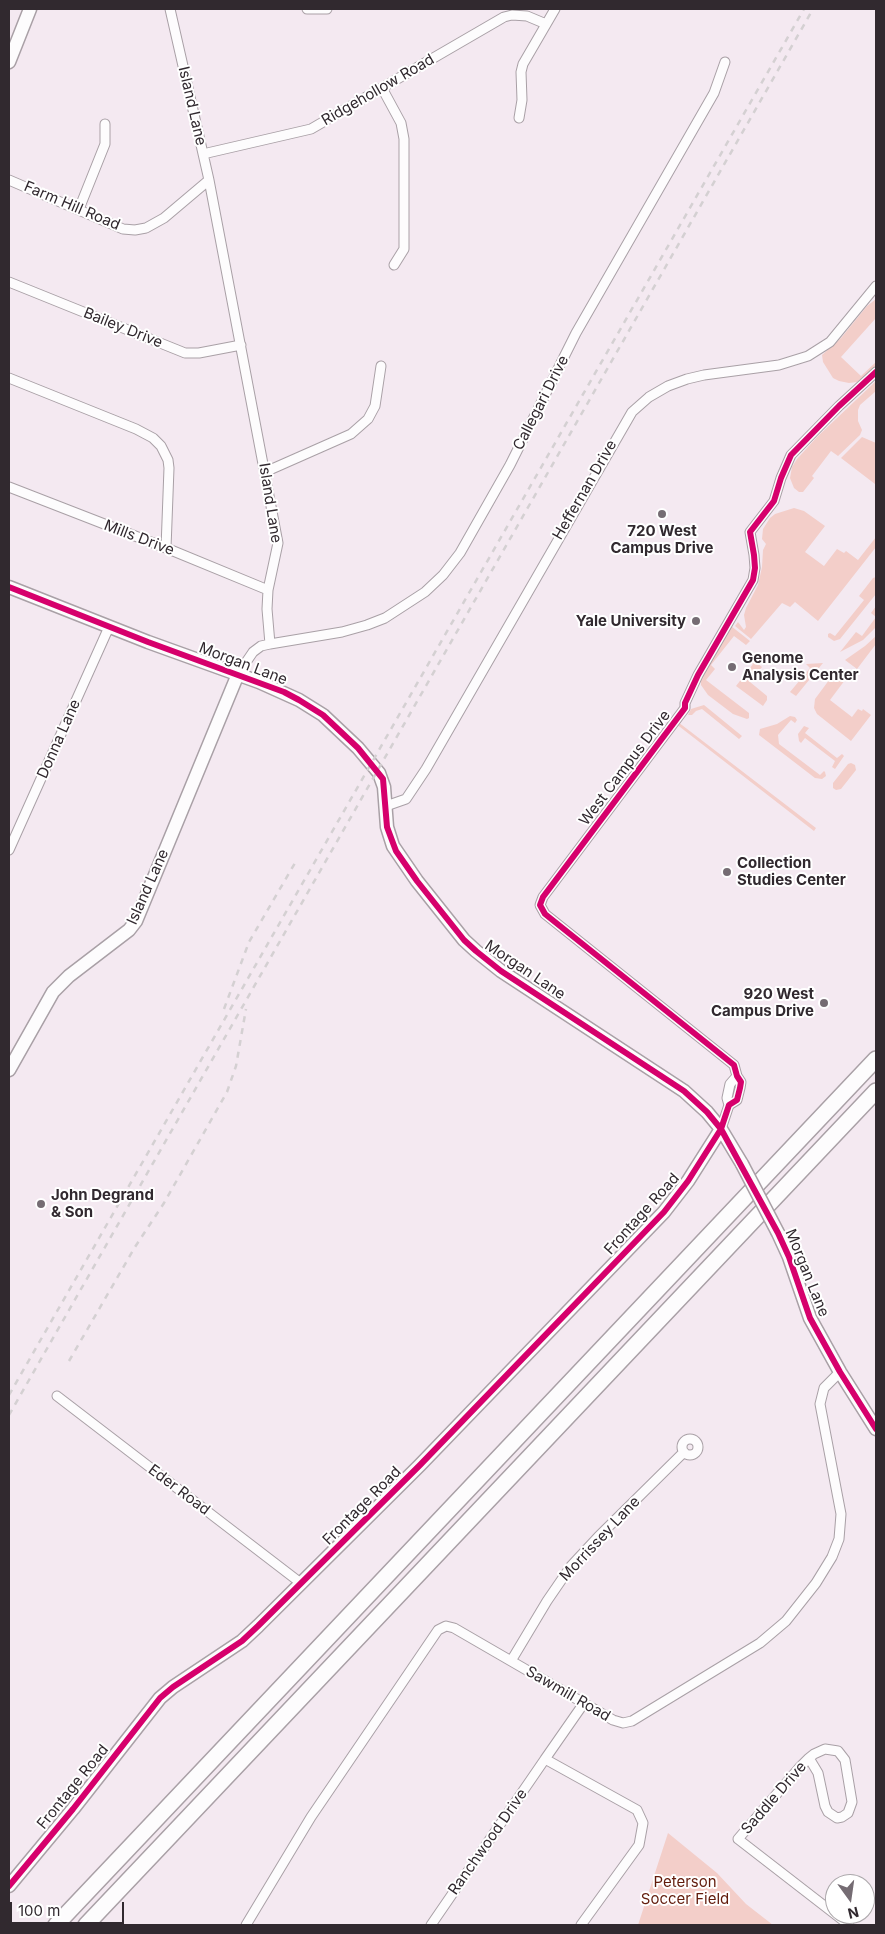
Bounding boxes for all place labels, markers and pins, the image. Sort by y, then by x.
marker: 720 West Campus Drive [656,508,668,520]
place label: 720 West Campus Drive [610,522,714,557]
place label: Yale University [576,612,686,630]
marker: Yale University [690,615,702,627]
place label: Genome Analysis Center [742,649,859,684]
marker: Genome Analysis Center [726,661,738,673]
place label: Collection Studies Center [737,854,846,889]
marker: Collection Studies Center [721,866,733,878]
place label: 920 West Campus Drive [711,985,814,1020]
marker: 920 West Campus Drive [818,997,830,1009]
place label: John Degrand & Son [51,1186,154,1221]
marker: John Degrand & Son [35,1198,47,1210]

